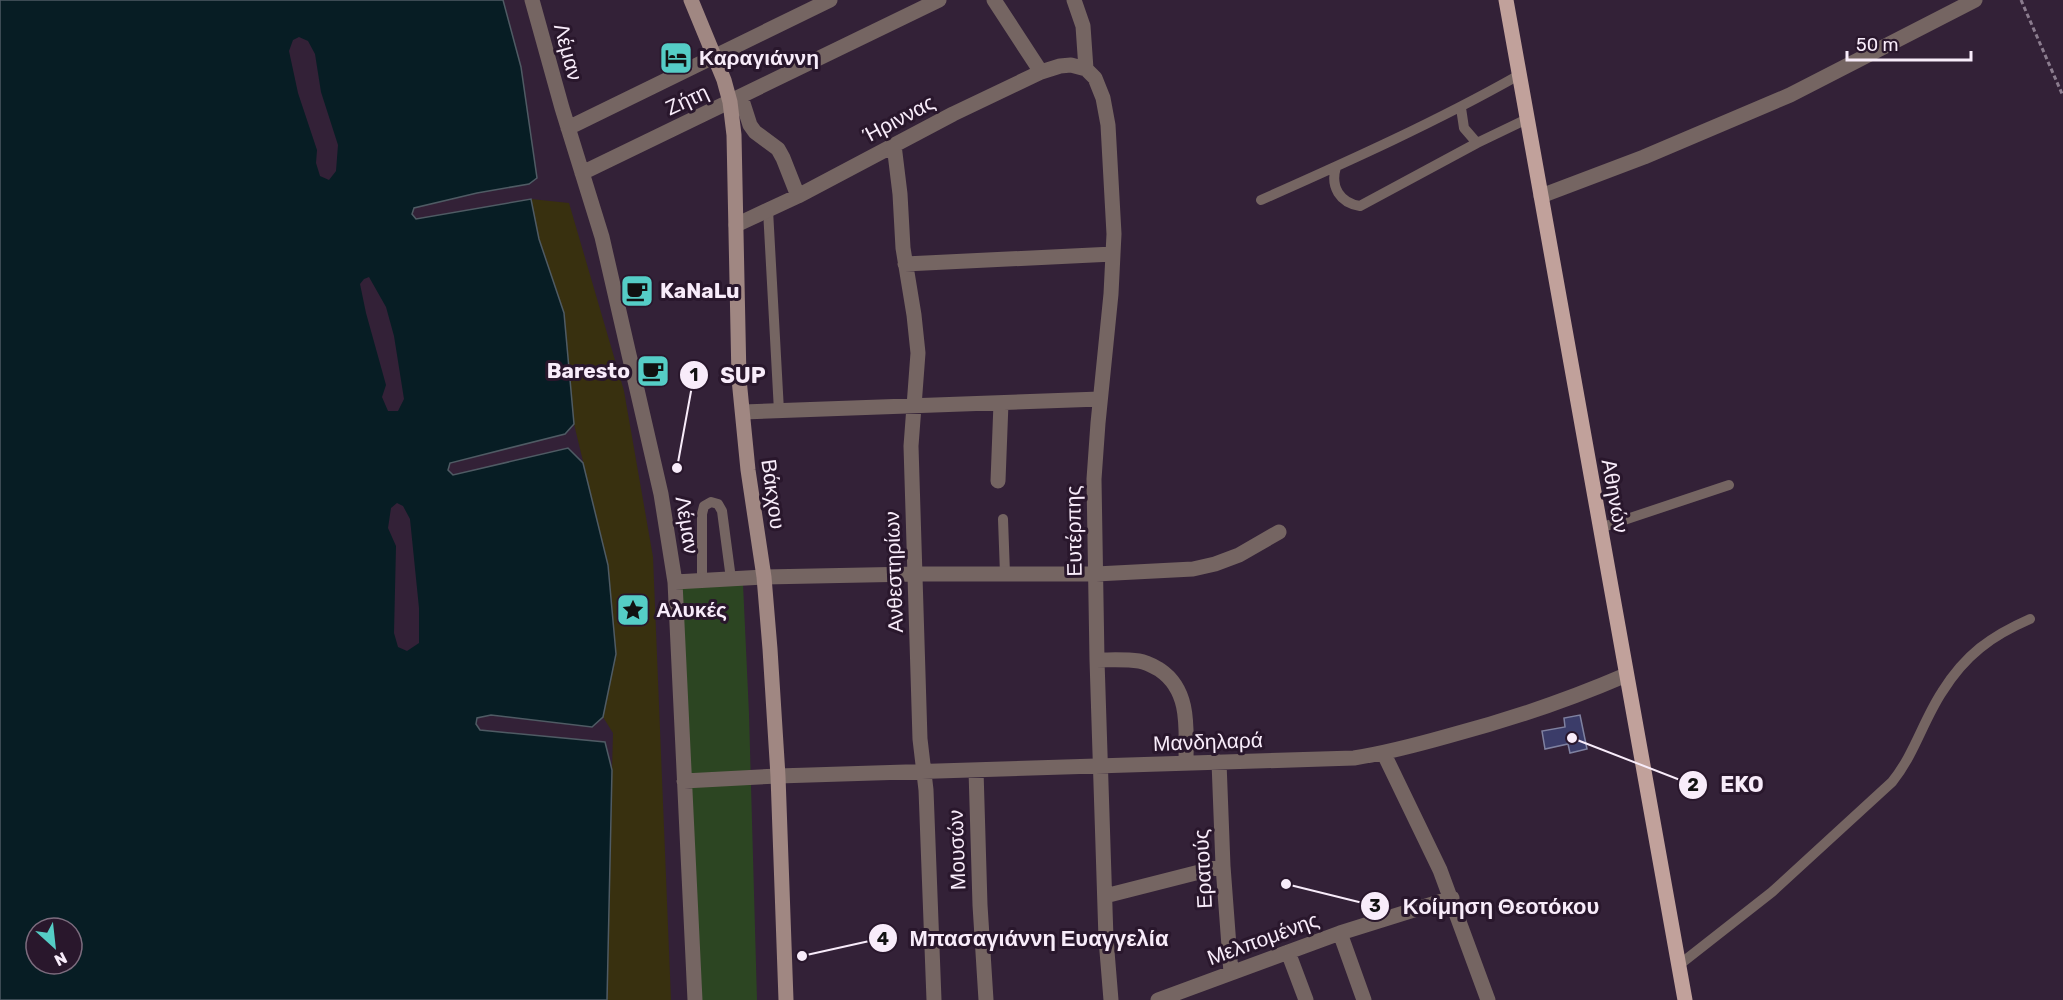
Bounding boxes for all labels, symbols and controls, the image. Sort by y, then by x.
street label: Λέμαν [549,21,588,83]
scale bar [1847,24,1972,62]
text: 50 m [1856,34,1899,56]
hotel icon: Καραγιάννη [658,40,694,76]
place label: Καραγιάννη [699,45,819,70]
street label: Ζήτη [661,79,712,120]
street label: Ήριννας [858,89,939,148]
cafe icon: KaNaLu [619,273,655,309]
place label: KaNaLu [660,278,740,303]
cafe icon: Baresto [635,353,671,389]
callout: SUP [679,355,778,395]
place label: Baresto [547,358,630,383]
text: SUP [720,362,766,389]
text: 1 [690,364,698,386]
street label: Βάκχου [756,457,791,530]
street label: Αθηνών [1597,457,1634,535]
street label: Ευτέρπης [1060,485,1087,577]
street label: Λέμαν [671,494,704,556]
street label: Ανθεστηρίων [879,511,908,633]
place icon: Αλυκές [615,592,651,628]
place label: Αλυκές [656,597,727,622]
street label: Μανδηλαρά [1153,727,1263,756]
callout: EKO [1678,765,1776,805]
text: EKO [1720,771,1764,798]
text: 2 [1687,774,1699,796]
street label: Μουσών [943,809,970,891]
street label: Ερατούς [1188,829,1217,909]
callout: Κοίμηση Θεοτόκου [1360,886,1611,926]
text: Κοίμηση Θεοτόκου [1403,893,1599,920]
text: 3 [1369,895,1381,917]
street label: Μελπομένης [1204,907,1322,970]
north arrow [24,916,84,976]
callout: Μπασαγιάννη Ευαγγελία [868,918,1181,958]
text: Μπασαγιάννη Ευαγγελία [910,925,1169,952]
text: 4 [877,928,889,950]
text: N [51,948,70,970]

